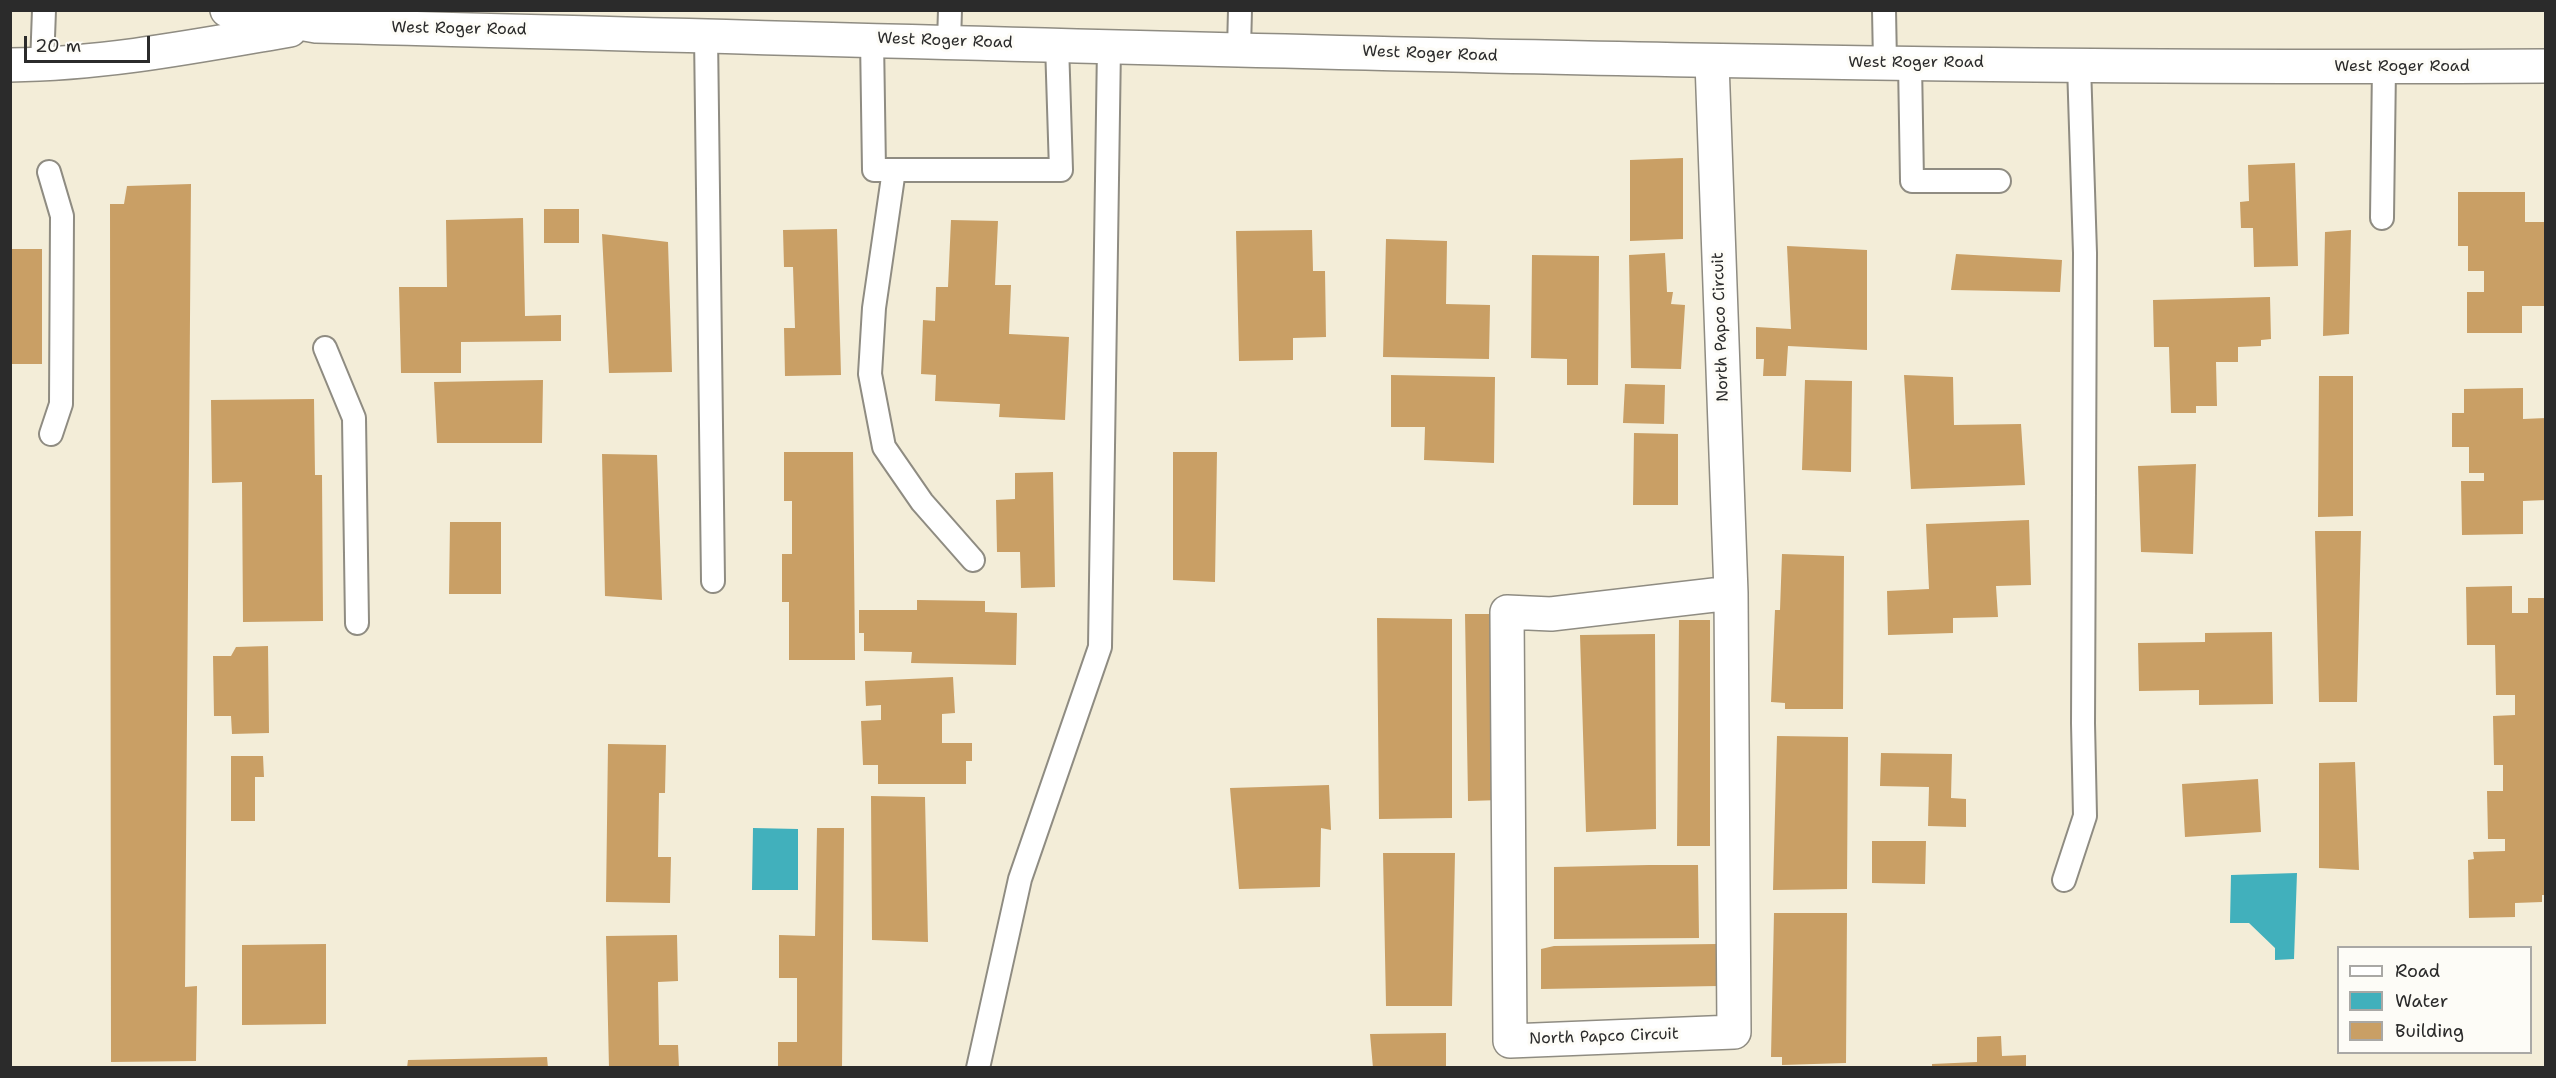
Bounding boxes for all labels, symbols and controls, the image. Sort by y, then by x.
street label: West Roger Road [391,18,527,40]
scale bar [27,24,153,62]
street label: West Roger Road [877,29,1013,53]
text: 20 m [35,34,81,58]
street label: West Roger Road [1362,42,1498,66]
street label: West Roger Road [1848,53,1984,73]
street label: West Roger Road [2334,57,2470,77]
street label: North Papco Circuit [1709,252,1733,402]
legend [2337,946,2532,1054]
text: Road [2395,959,2440,983]
text: Water [2395,989,2448,1013]
text: Building [2395,1019,2464,1043]
street label: North Papco Circuit [1529,1025,1679,1049]

